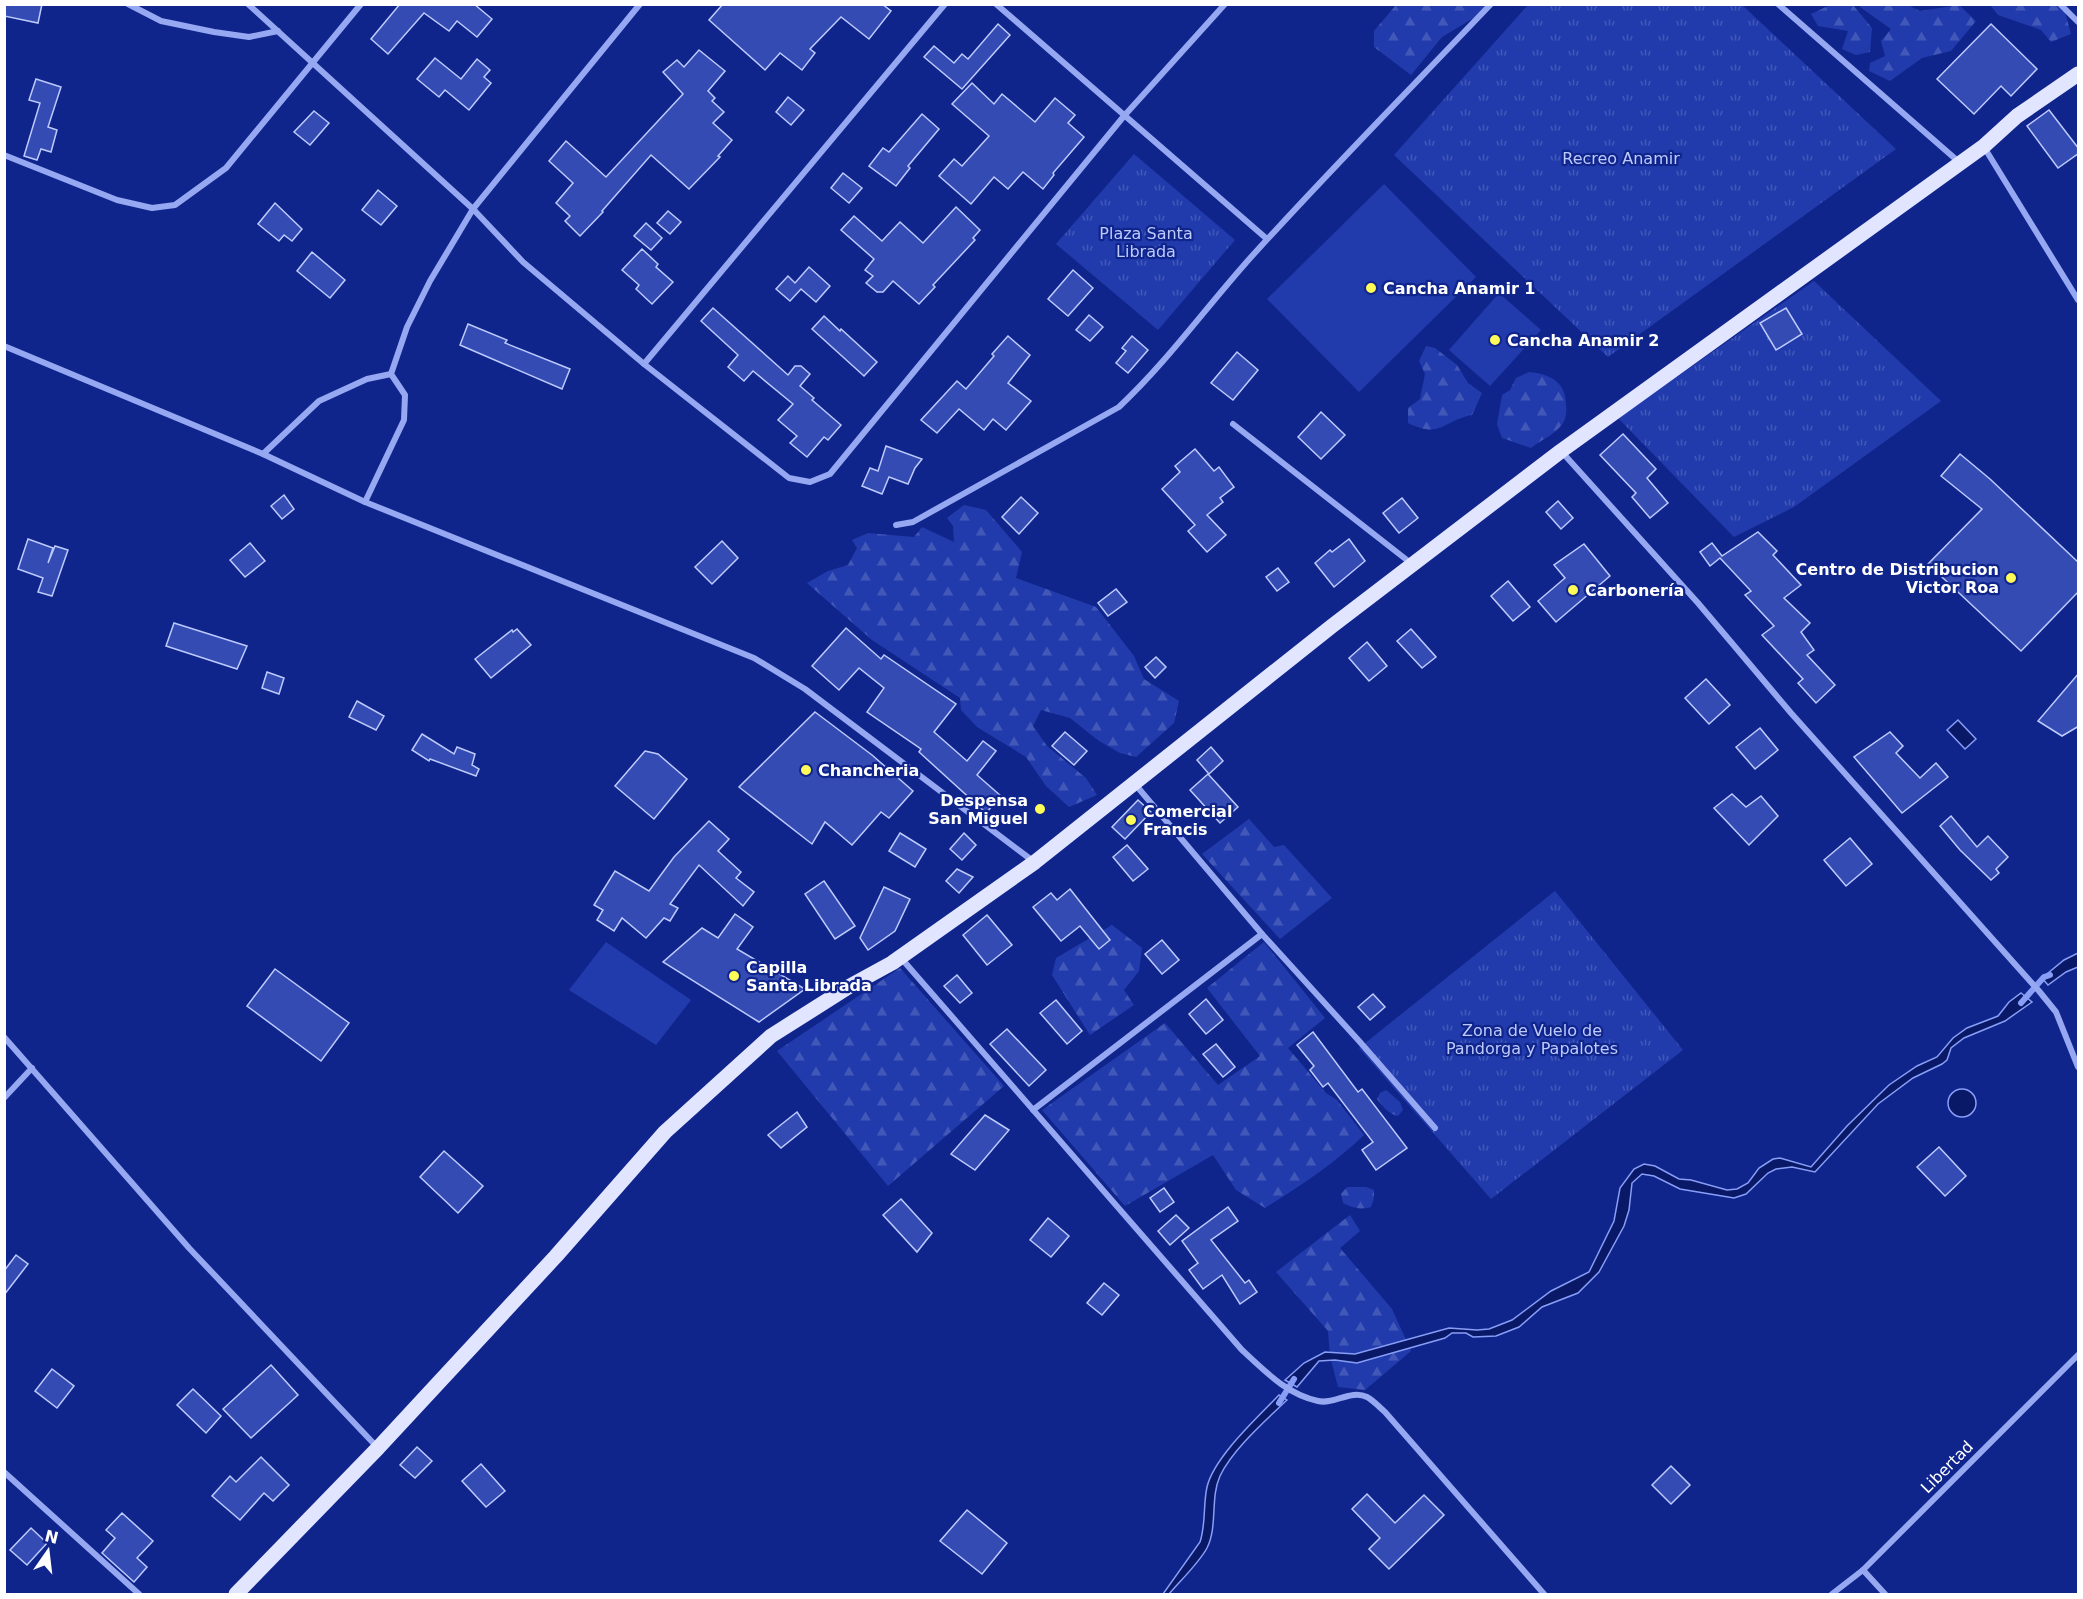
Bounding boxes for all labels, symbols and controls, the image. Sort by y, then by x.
park label: Recreo Anamir [1562,149,1680,168]
park label: Plaza Santa Librada [1099,224,1193,261]
place label: Cancha Anamir 1 [1383,279,1536,298]
marker: Cancha Anamir 1 [1364,281,1378,295]
place label: Cancha Anamir 2 [1507,331,1660,350]
marker: Cancha Anamir 2 [1488,333,1502,347]
place label: Centro de Distribucion Victor Roa [1796,560,1999,597]
marker: Centro de Distribucion Victor Roa [2004,571,2018,585]
place label: Carbonería [1585,581,1684,600]
marker: Carbonería [1566,583,1580,597]
place label: Chancheria [818,761,919,780]
marker: Chancheria [799,763,813,777]
place label: Despensa San Miguel [928,791,1028,828]
marker: Despensa San Miguel [1033,802,1047,816]
place label: Comercial Francis [1143,802,1232,839]
marker: Comercial Francis [1124,813,1138,827]
place label: Capilla Santa Librada [746,958,872,995]
marker: Capilla Santa Librada [727,969,741,983]
park label: Zona de Vuelo de Pandorga y Papalotes [1446,1021,1618,1058]
street label: Libertad [1917,1437,1977,1497]
north arrow [18,1521,78,1581]
text: N [43,1526,60,1548]

